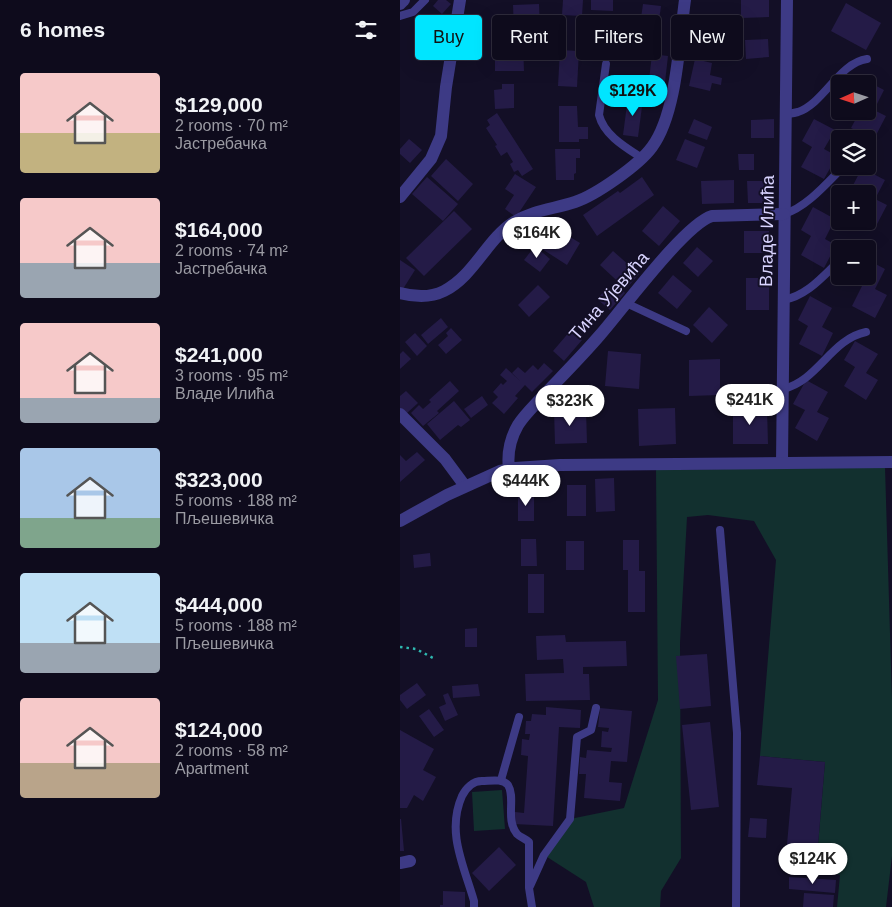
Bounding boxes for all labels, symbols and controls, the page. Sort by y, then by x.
chip: Buy [415,15,482,60]
chip: Rent [492,15,566,60]
chip: Filters [576,15,661,60]
chip: New [671,15,743,60]
icon: filters [352,16,380,44]
text: 6 homes [20,18,105,41]
pin: $129K [598,74,668,117]
north arrow [831,75,876,120]
map controls [831,75,876,285]
text: $129K [609,82,657,99]
icon: home [60,93,120,153]
text: $129,000 [175,93,263,116]
text: 2 rooms · 70 m² [175,117,288,134]
button: layers [831,130,876,175]
text: Јастребачка [175,135,267,152]
street label: Владе Илића [756,174,778,287]
button: + [831,185,876,230]
pin: $164K [502,216,572,259]
icon: home [60,218,120,278]
text: $164,000 [175,218,263,241]
text: $164K [513,224,561,241]
button: − [831,240,876,285]
text: 2 rooms · 74 m² [175,242,288,259]
street label: Тина Ујевића [565,247,653,344]
text: Јастребачка [175,260,267,277]
icon: home [60,343,120,403]
text: $241,000 [175,343,263,366]
text: 3 rooms · 95 m² [175,367,288,384]
pin: $323K [535,384,605,427]
pin: $241K [715,384,785,426]
text: Владе Илића [175,385,274,402]
text: $241K [726,391,774,408]
text: $323K [546,392,594,409]
pin: $444K [491,464,561,507]
icon: home [60,468,120,528]
text: $323,000 [175,468,263,491]
text: $444K [502,472,550,489]
text: 5 rooms · 188 m² [175,492,297,509]
text: Пљешевичка [175,510,274,527]
icon: home [60,593,120,653]
text: $444,000 [175,593,263,616]
text: 5 rooms · 188 m² [175,617,297,634]
text: Пљешевичка [175,635,274,652]
icon: home [60,718,120,778]
text: $124,000 [175,718,263,741]
text: 2 rooms · 58 m² [175,742,288,759]
text: Apartment [175,760,249,777]
pin: $124K [778,842,848,885]
text: $124K [789,850,837,867]

